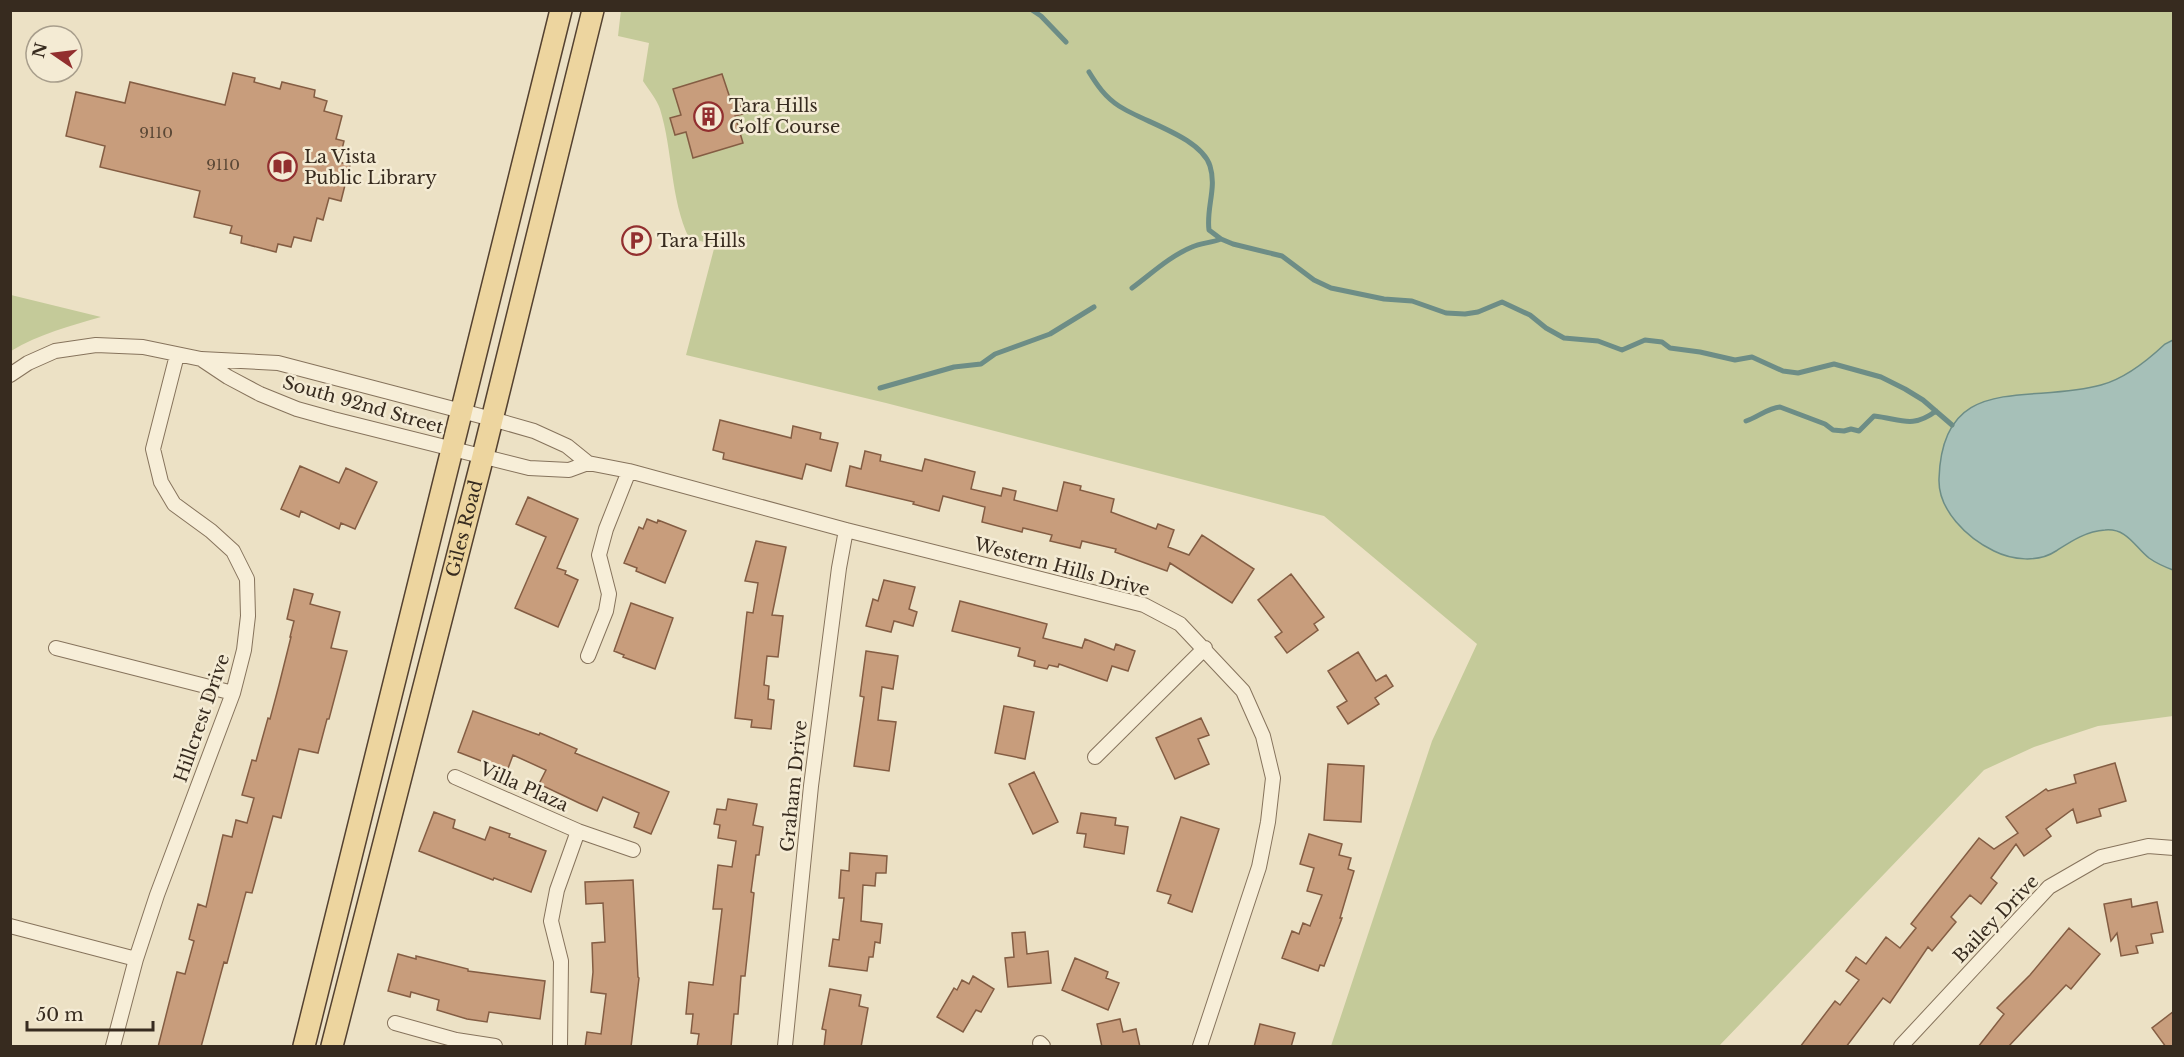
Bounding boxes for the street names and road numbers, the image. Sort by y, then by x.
street label: South 92nd Street [280,372,446,439]
street label: Giles Road [441,478,487,579]
street label: Western Hills Drive [971,533,1152,601]
street label: Hillcrest Drive [170,651,234,785]
street label: Graham Drive [776,719,812,853]
street label: Villa Plaza [475,757,572,816]
street label: Bailey Drive [1949,871,2043,967]

